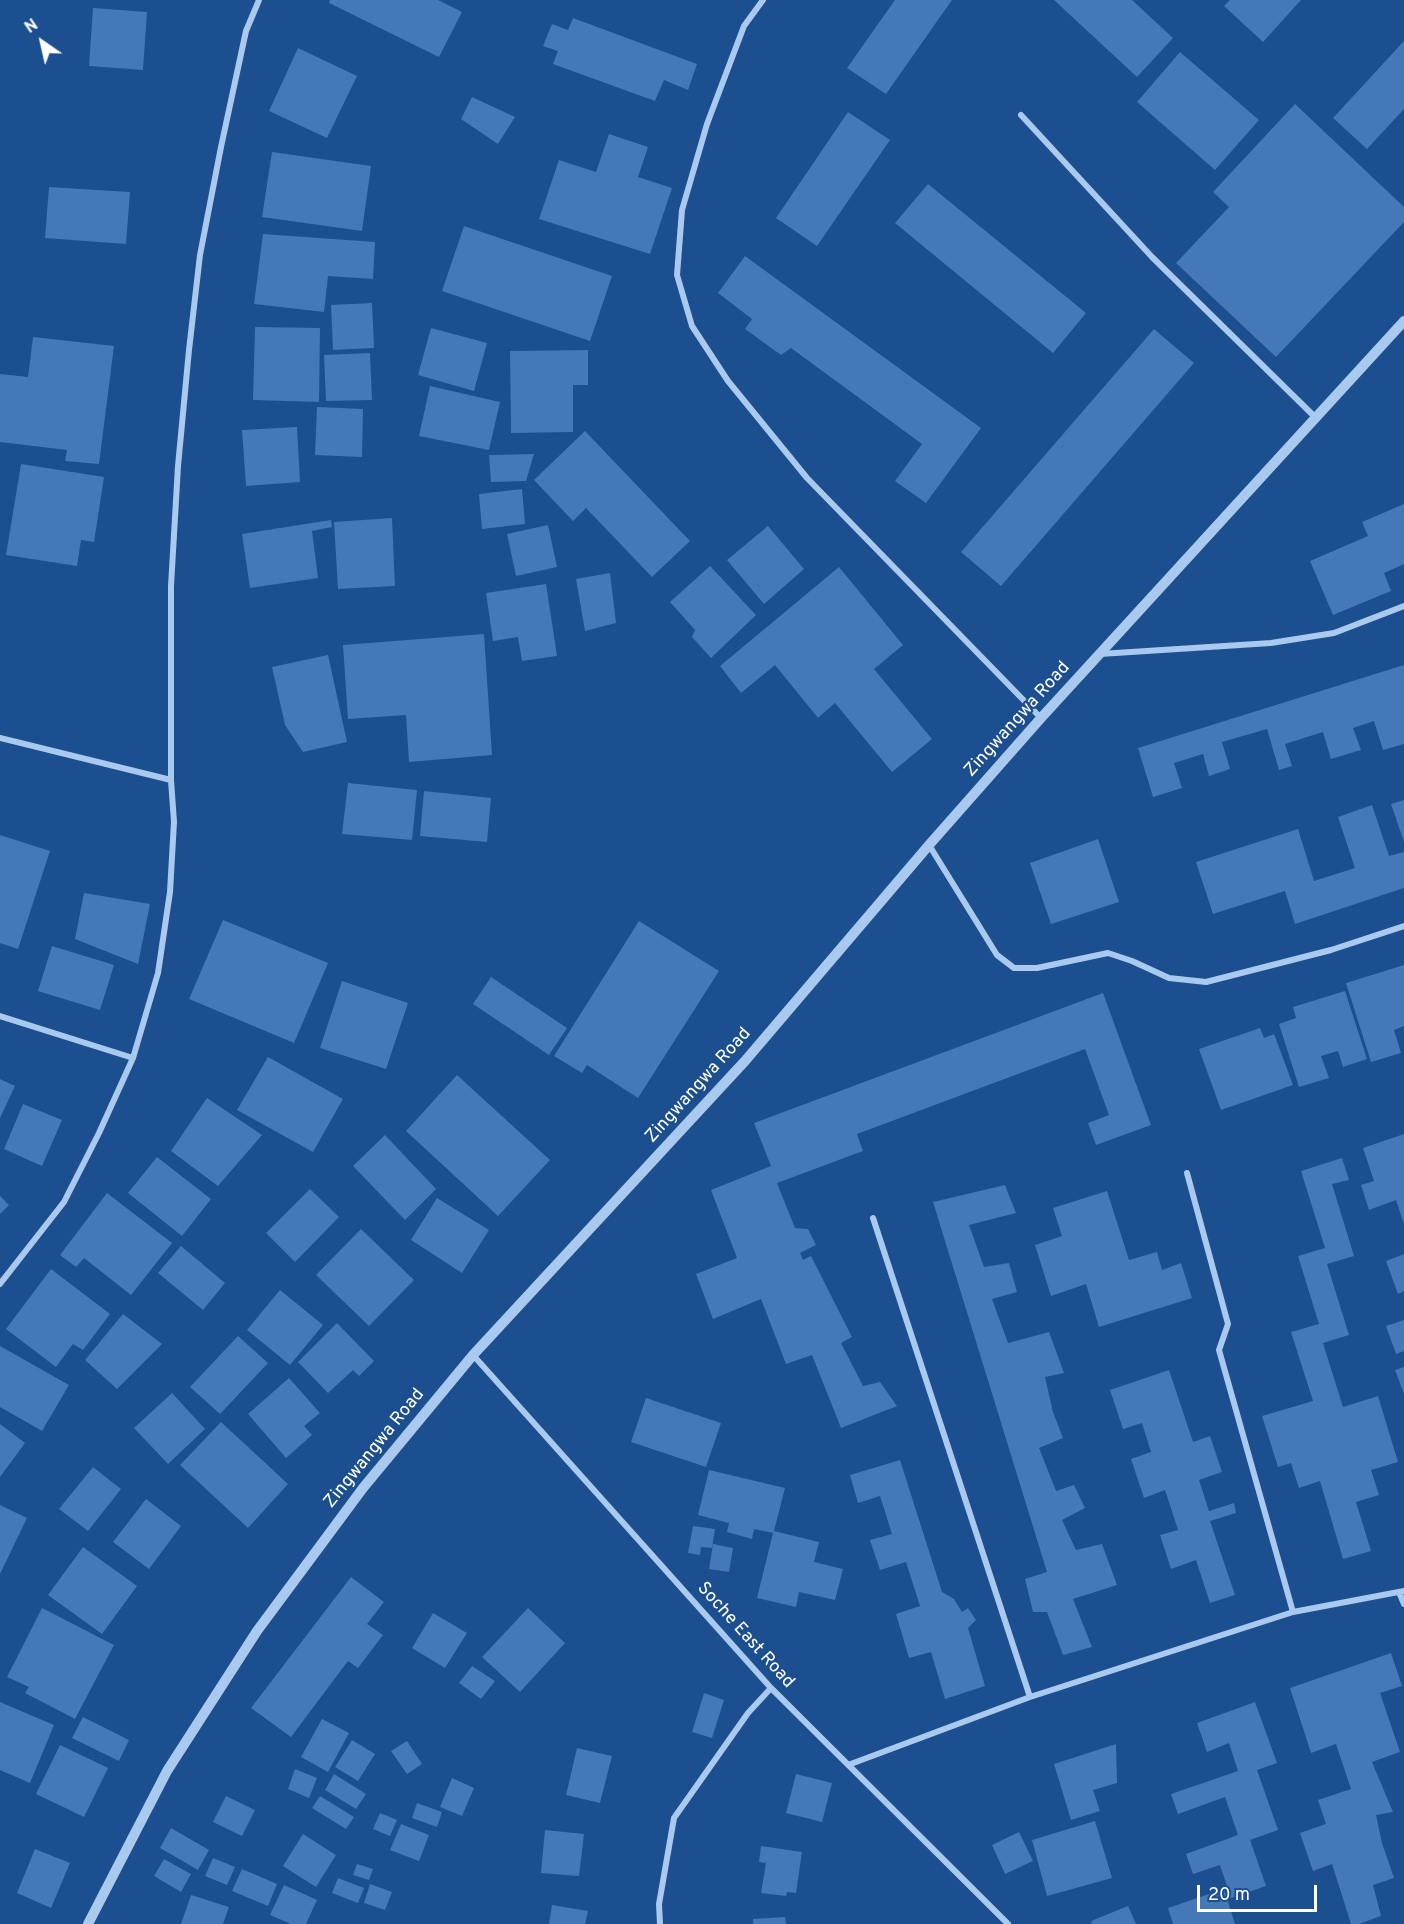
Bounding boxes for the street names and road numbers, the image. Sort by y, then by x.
street label: Zingwangwa Road [961,658,1075,782]
street label: Zingwangwa Road [642,1024,756,1148]
street label: Zingwangwa Road [320,1385,430,1513]
street label: Soche East Road [692,1579,798,1693]

